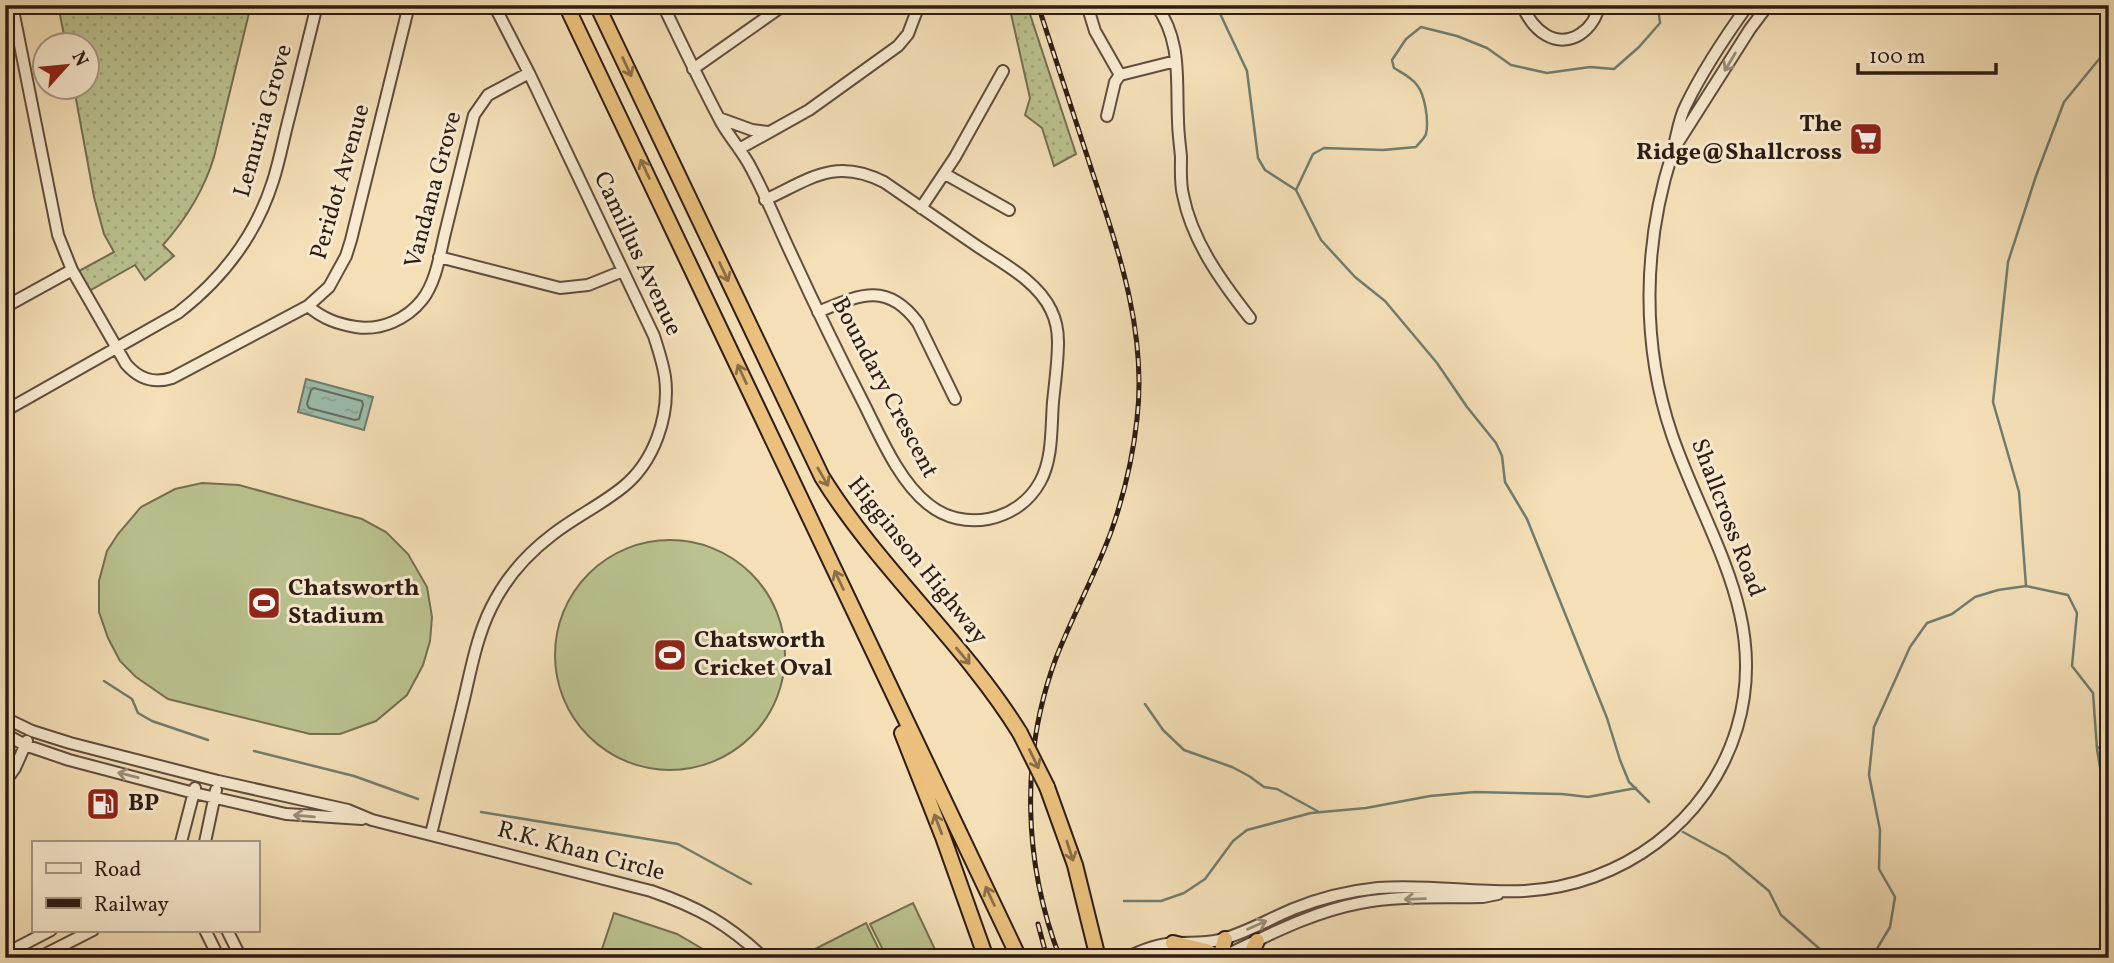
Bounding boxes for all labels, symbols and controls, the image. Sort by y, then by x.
north arrow [32,32,102,102]
scale bar [1858,32,1997,76]
street label: Lemuria Grove [226,41,302,201]
text: 100 m [1869,43,1926,72]
text: N [65,47,94,71]
one-way arrow [1722,51,1736,71]
one-way arrow [621,56,634,77]
street label: Peridot Avenue [303,100,379,264]
street label: Vandana Grove [397,108,471,272]
place label: The Ridge@Shallcross [1636,108,1842,170]
supermarket icon: The Ridge@Shallcross [1847,120,1885,158]
one-way arrow [638,159,651,180]
street label: Camillus Avenue [584,166,690,342]
one-way arrow [718,261,731,282]
street label: Boundary Crescent [822,292,946,484]
one-way arrow [735,364,748,386]
street label: Shallcross Road [1681,434,1773,602]
one-way arrow [816,467,830,487]
street label: Higginson Highway [839,470,995,652]
one-way arrow [832,570,846,591]
place label: Chatsworth Stadium [288,572,420,634]
sports icon: Chatsworth Stadium [245,584,283,622]
place label: Chatsworth Cricket Oval [694,624,832,686]
sports icon: Chatsworth Cricket Oval [651,636,689,674]
one-way arrow [955,646,971,664]
one-way arrow [1028,748,1041,769]
one-way arrow [117,768,140,781]
fuel station icon: BP [84,785,122,823]
place label: BP [128,787,159,821]
one-way arrow [293,809,316,822]
street label: R.K. Khan Circle [493,813,669,891]
one-way arrow [931,814,944,836]
one-way arrow [1064,840,1077,862]
legend [32,841,259,932]
text: Road [94,856,141,885]
one-way arrow [983,886,996,907]
text: Railway [94,891,170,920]
one-way arrow [1404,892,1427,906]
one-way arrow [1246,918,1267,931]

